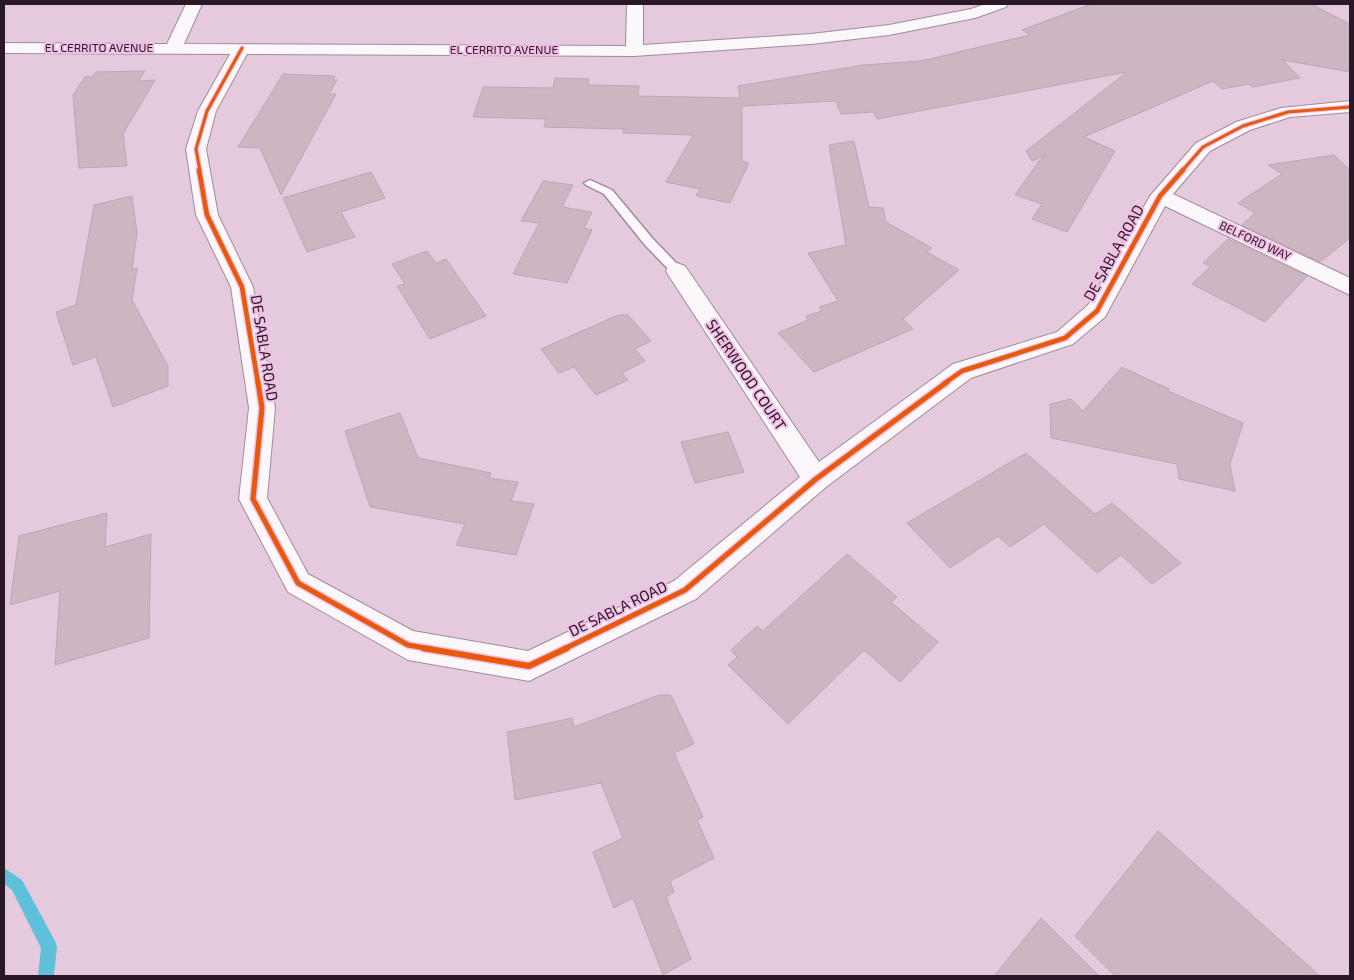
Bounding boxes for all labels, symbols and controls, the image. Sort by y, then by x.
street label: EL CERRITO AVENUE [45,40,153,54]
street label: EL CERRITO AVENUE [450,42,558,56]
street label: DE SABLA ROAD [1079,201,1147,304]
street label: BELFORD WAY [1217,217,1294,263]
street label: DE SABLA ROAD [248,293,282,402]
street label: SHERWOOD COURT [703,316,791,434]
street label: DE SABLA ROAD [565,576,670,640]

